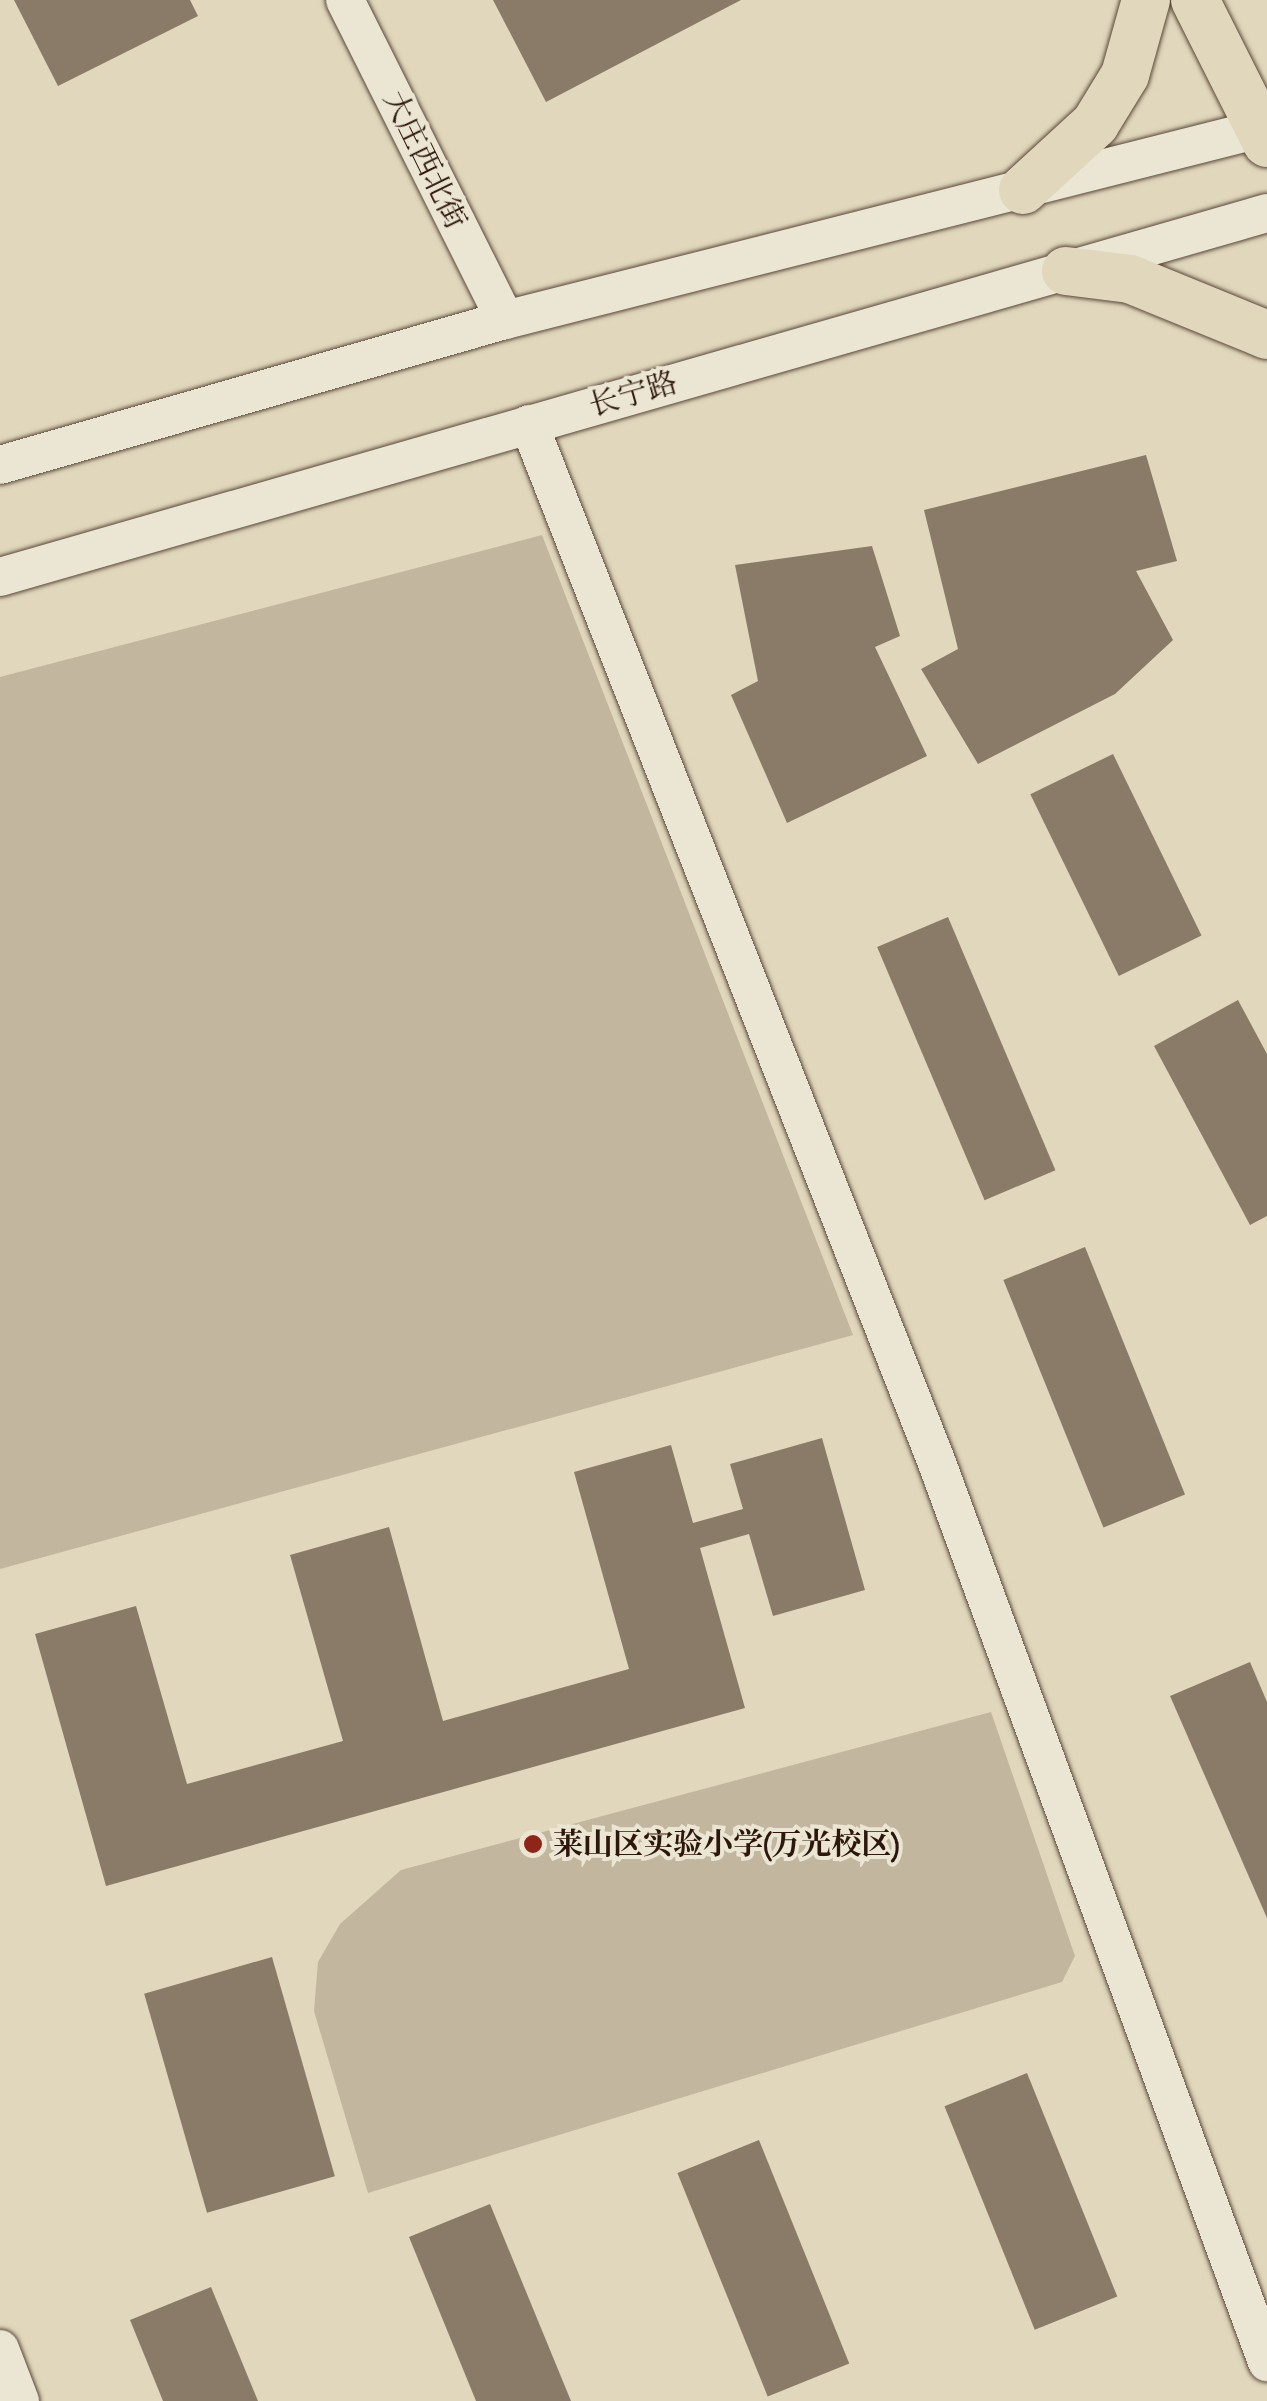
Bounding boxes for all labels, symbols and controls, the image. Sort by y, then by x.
street label: 大庄西北街 [376,85,474,235]
street label: 长宁路 [585,364,681,424]
place label: 莱山区实验小学(万光校区) [553,1826,900,1862]
marker: 莱山区实验小学(万光校区) [522,1833,544,1855]

